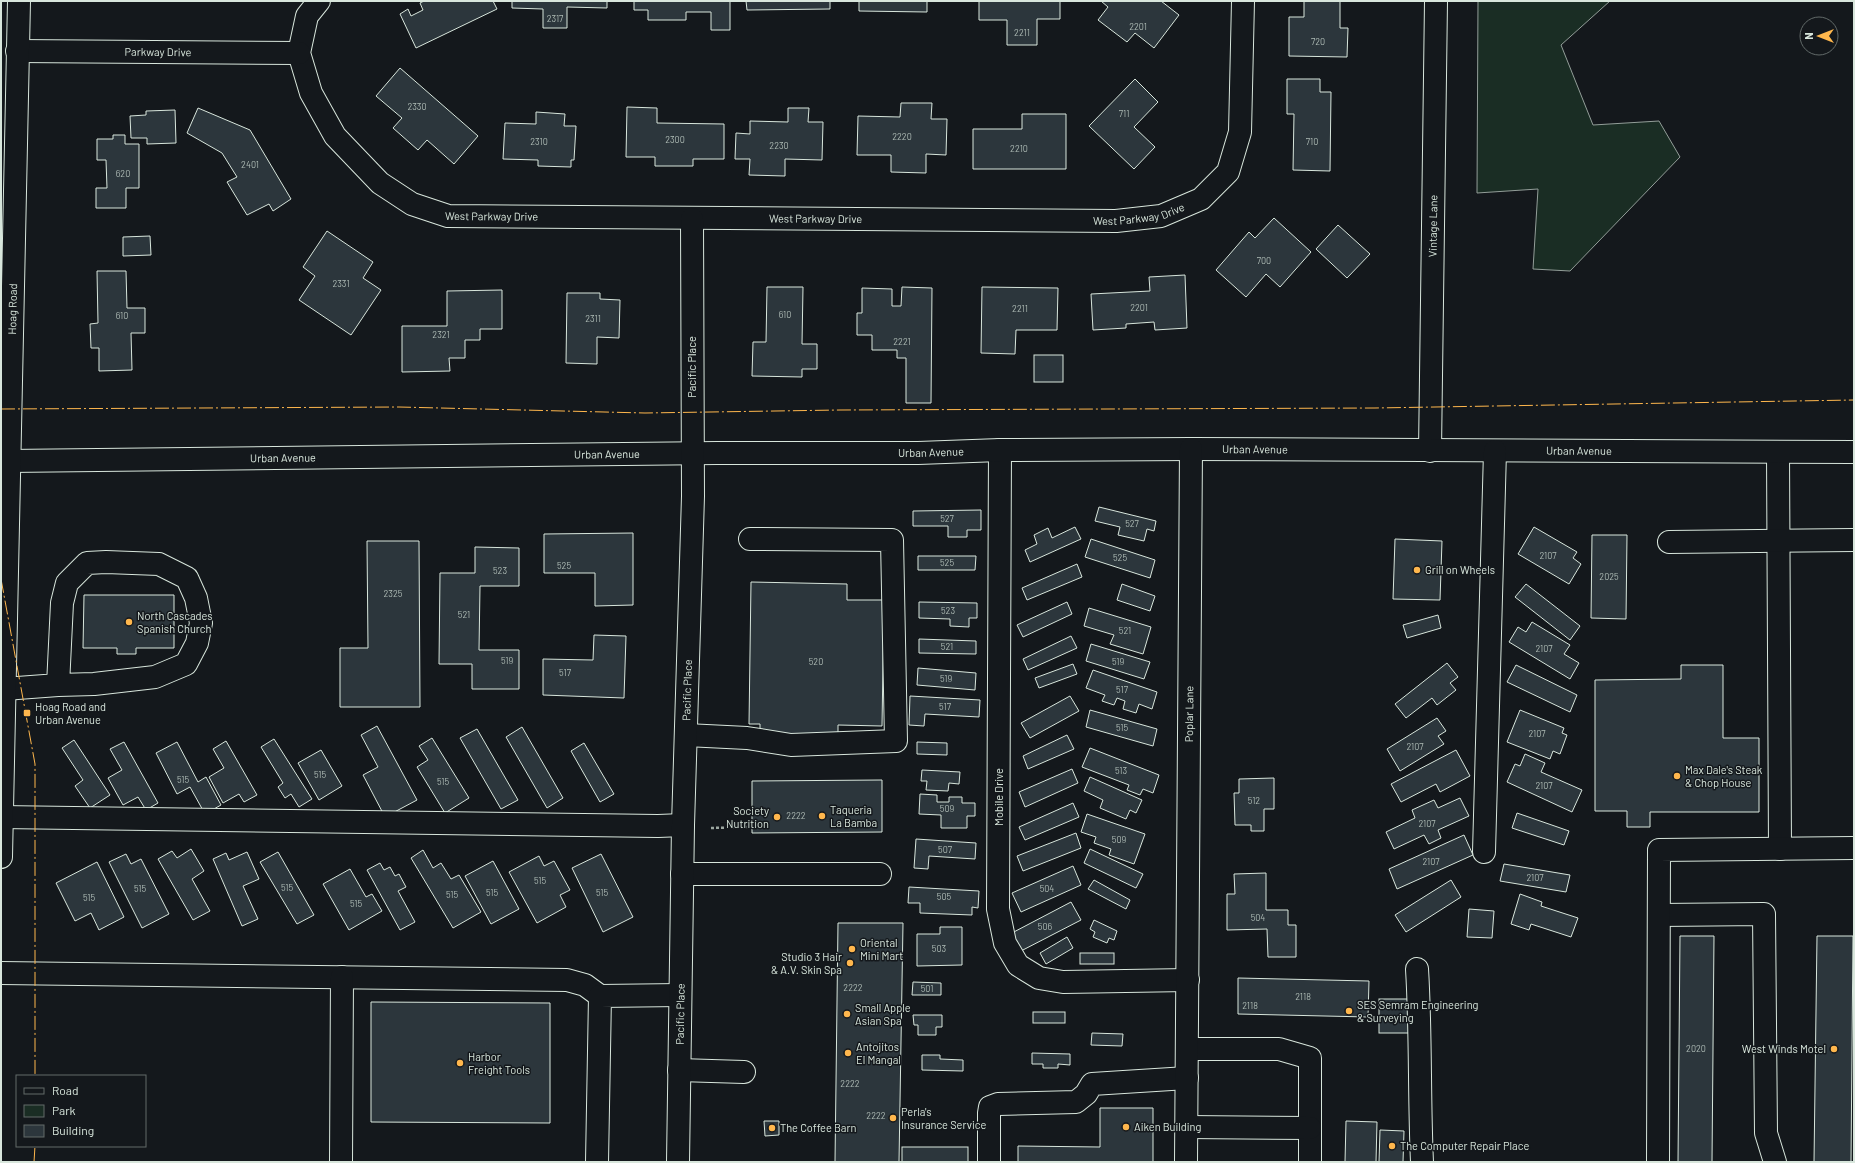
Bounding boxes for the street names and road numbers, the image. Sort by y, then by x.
street label: Parkway Drive [125,45,192,58]
street label: Vintage Lane [1426,195,1439,257]
street label: West Parkway Drive [1093,200,1186,227]
street label: West Parkway Drive [445,209,538,223]
street label: West Parkway Drive [769,211,862,225]
street label: Hoag Road [5,283,19,335]
street label: Pacific Place [685,336,698,398]
street label: Urban Avenue [1222,442,1288,455]
street label: Urban Avenue [898,444,964,459]
street label: Urban Avenue [1546,444,1612,457]
street label: Urban Avenue [574,447,640,461]
street label: Urban Avenue [250,451,316,464]
street label: Pacific Place [679,659,694,721]
street label: Poplar Lane [1182,686,1195,742]
street label: Mobile Drive [992,768,1005,826]
street label: Pacific Place [673,983,687,1045]

